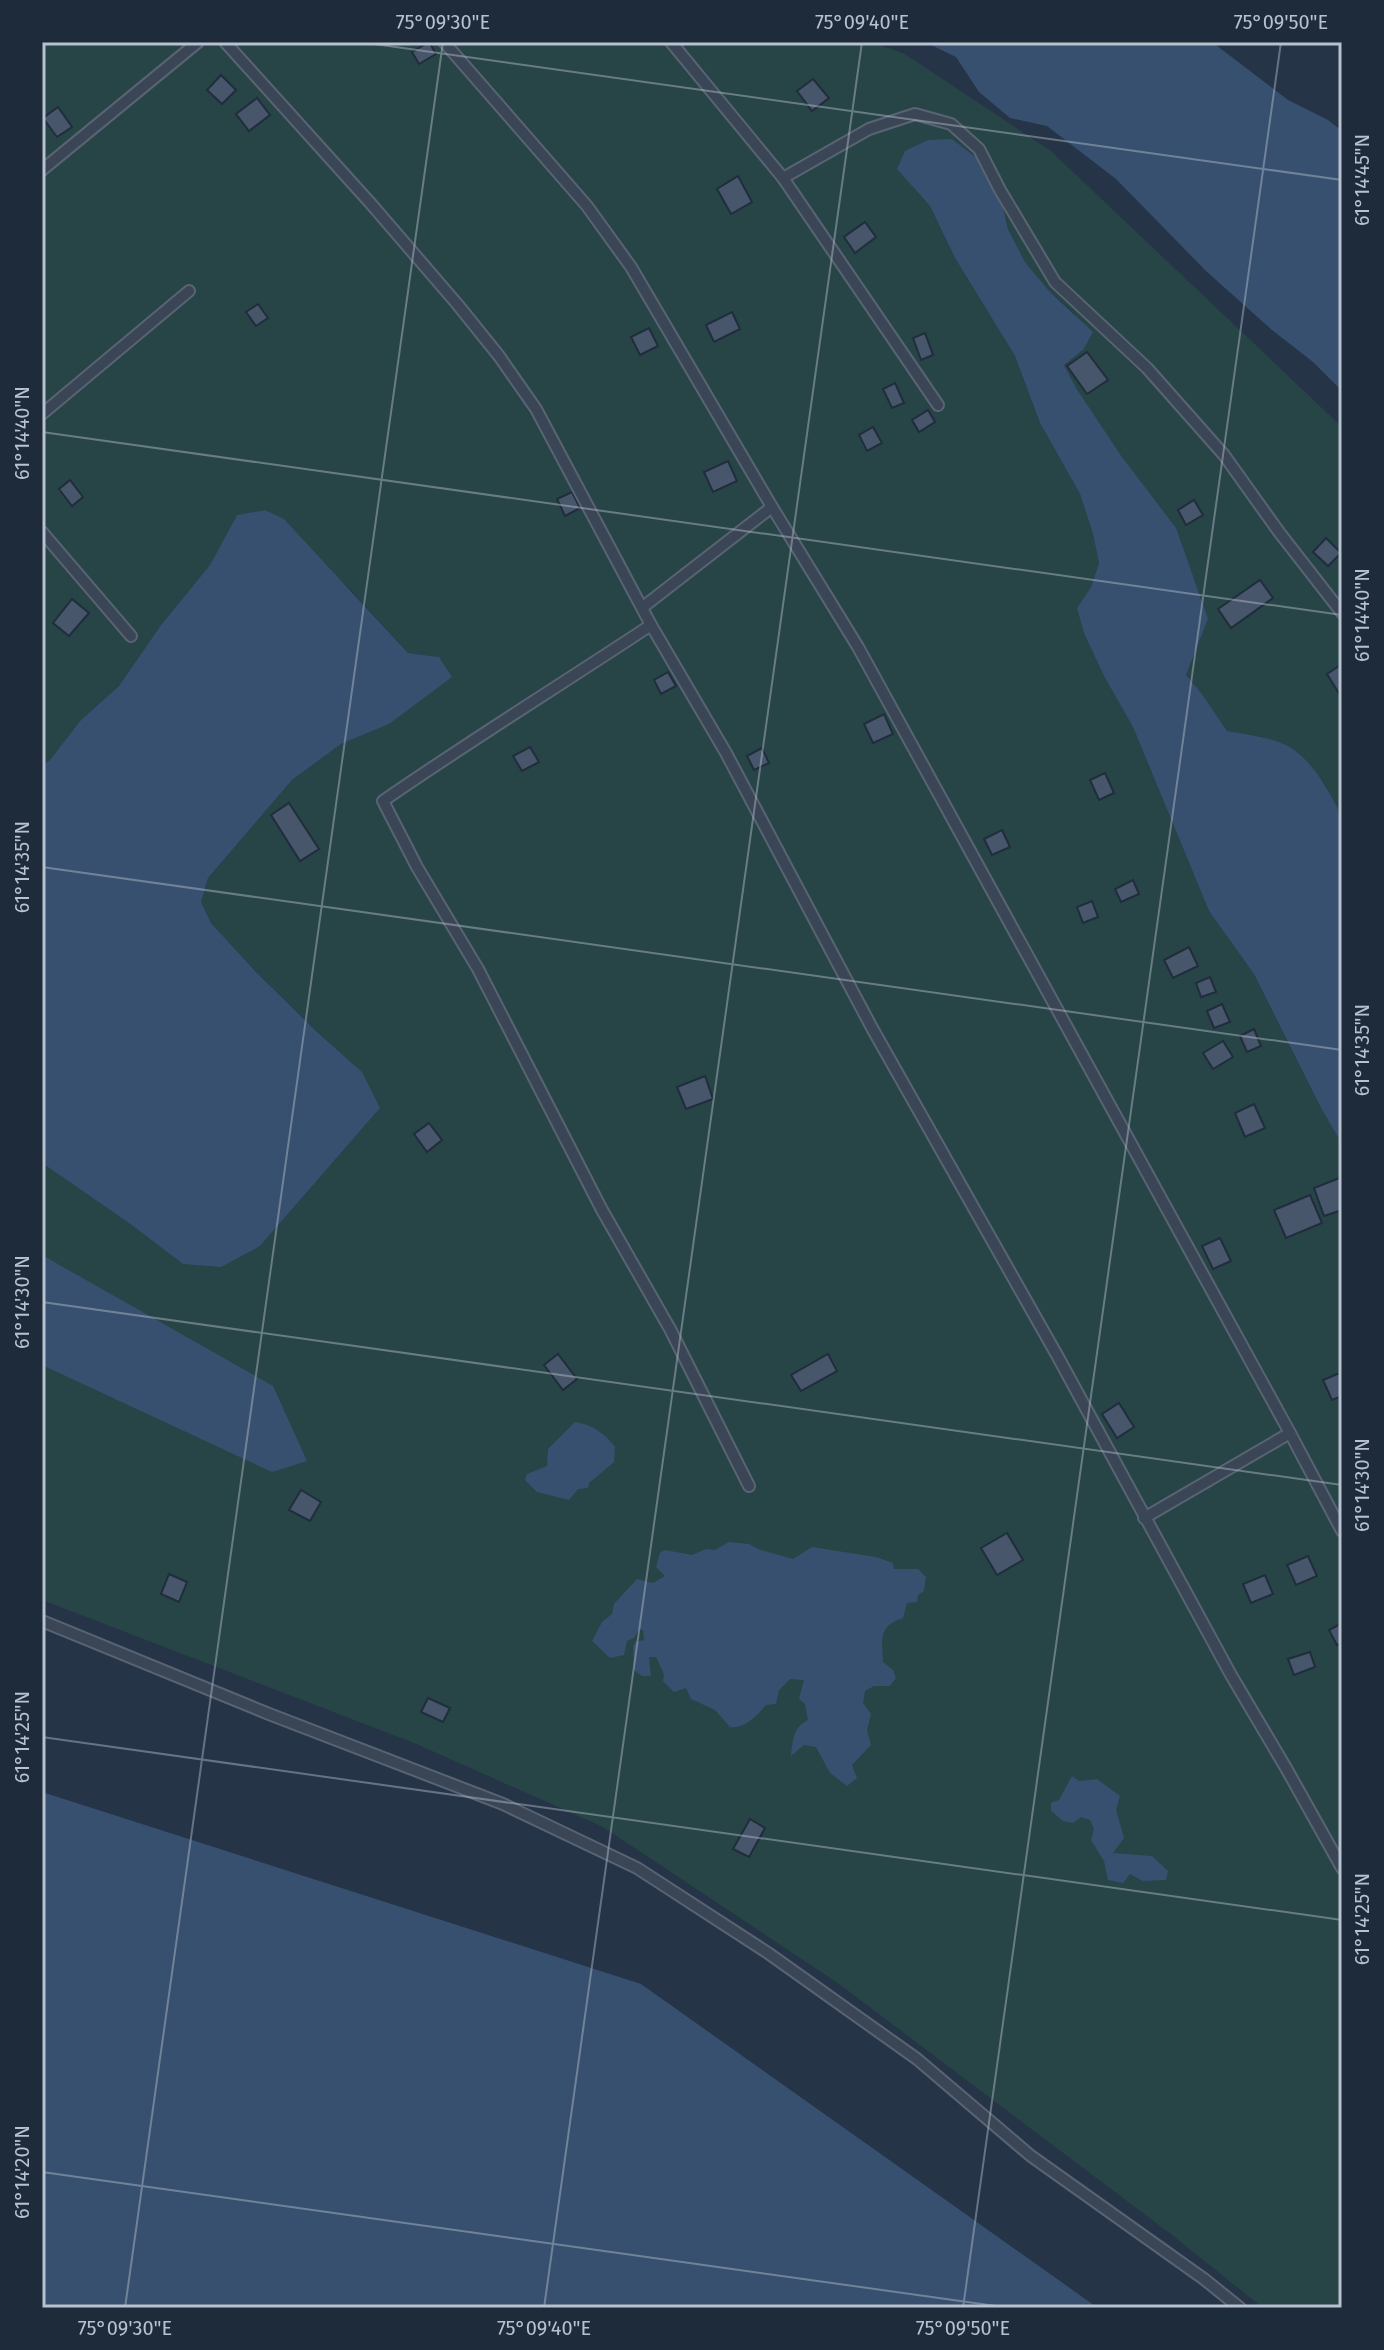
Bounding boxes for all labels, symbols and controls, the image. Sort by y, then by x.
text: 75°09'30"E [396,10,490,34]
text: 75°09'40"E [815,10,909,34]
text: 75°09'50"E [1234,10,1328,34]
text: 61°14'45"N [1350,134,1374,226]
text: 61°14'40"N [10,386,34,480]
text: 61°14'40"N [1350,568,1374,662]
text: 61°14'35"N [10,821,34,913]
text: 61°14'35"N [1350,1004,1374,1096]
text: 61°14'30"N [10,1255,34,1349]
text: 61°14'30"N [1350,1438,1374,1532]
text: 61°14'25"N [10,1691,34,1783]
text: 61°14'25"N [1350,1873,1374,1965]
text: 61°14'20"N [10,2125,34,2219]
text: 75°09'30"E [78,2316,172,2340]
text: 75°09'40"E [497,2316,591,2340]
text: 75°09'50"E [916,2316,1010,2340]

